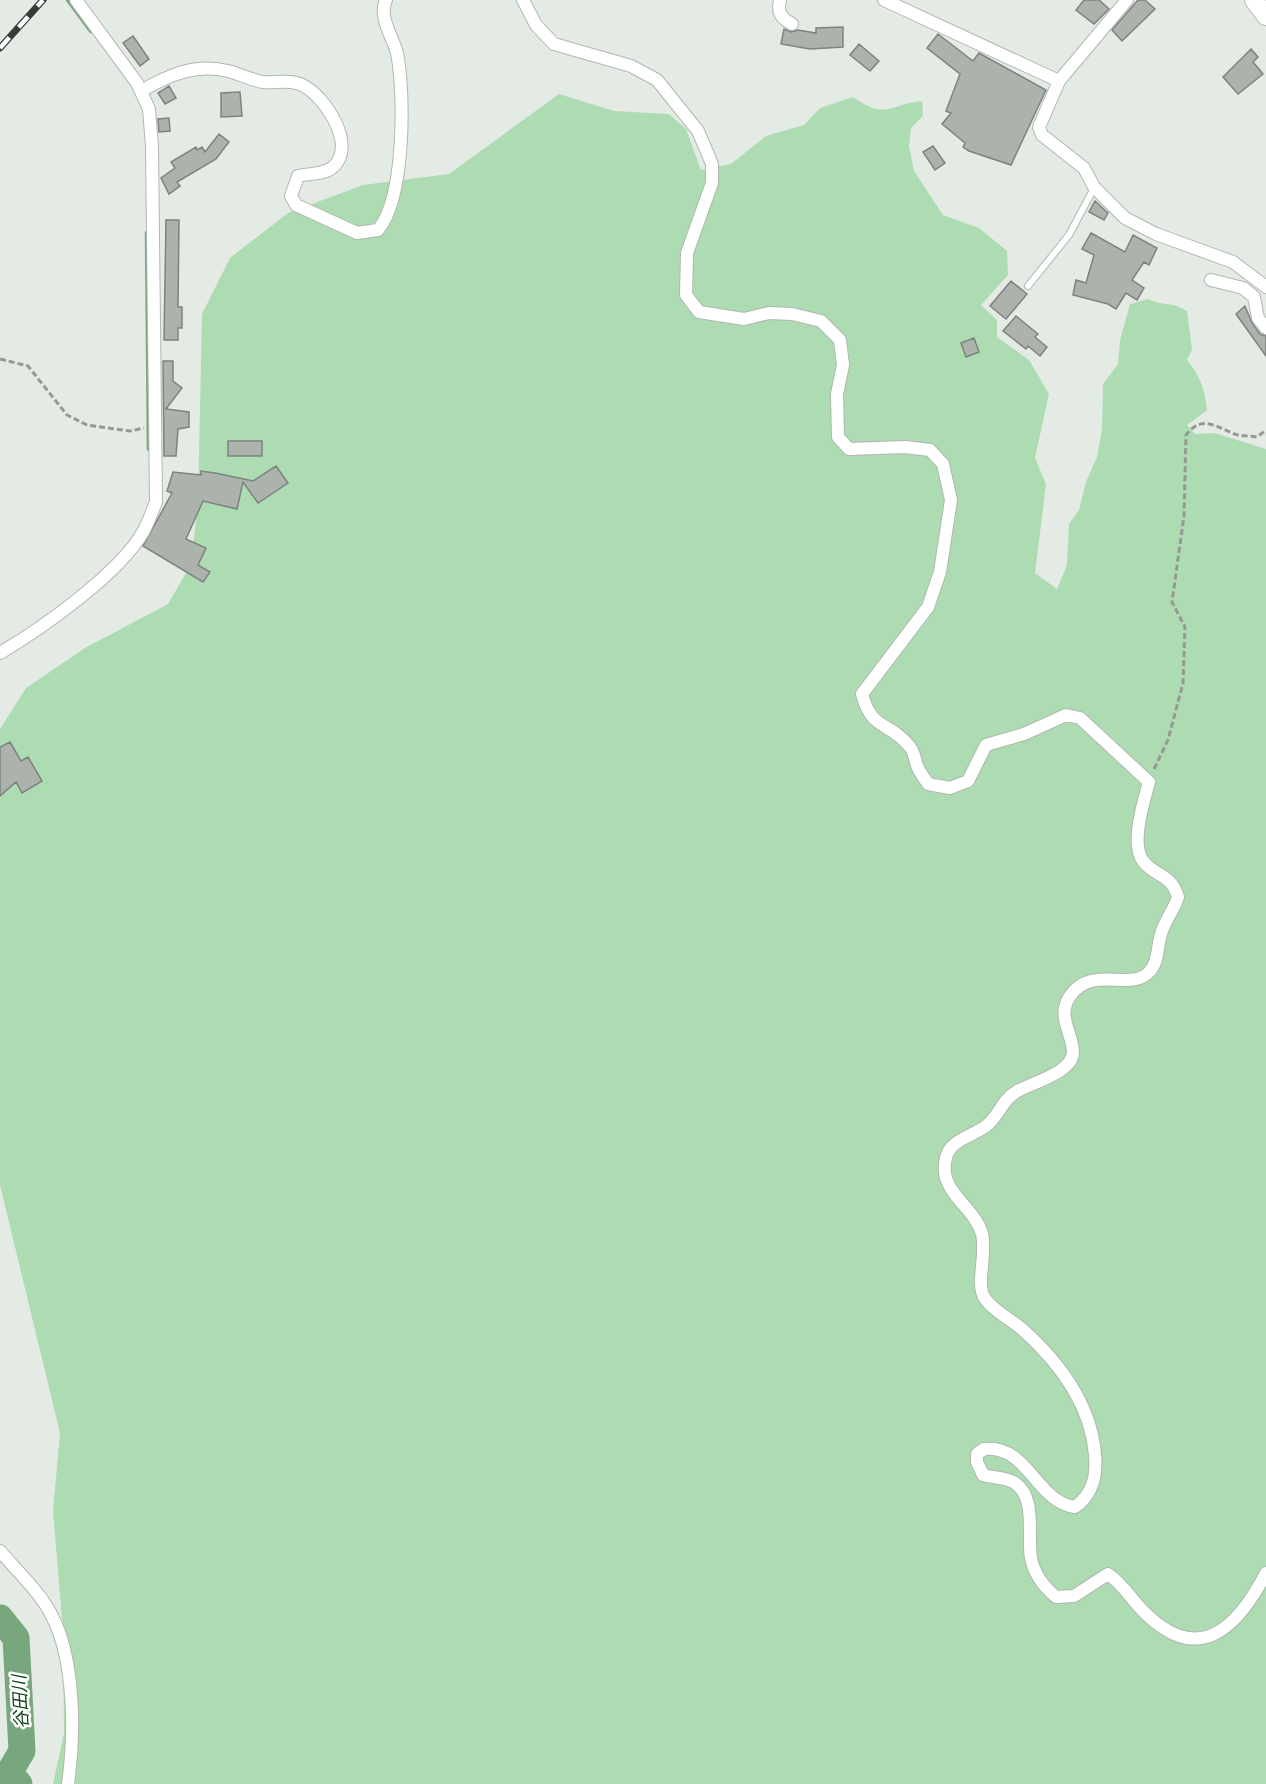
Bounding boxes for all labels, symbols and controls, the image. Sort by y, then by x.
water label: 谷田川 [7,1672,33,1730]

